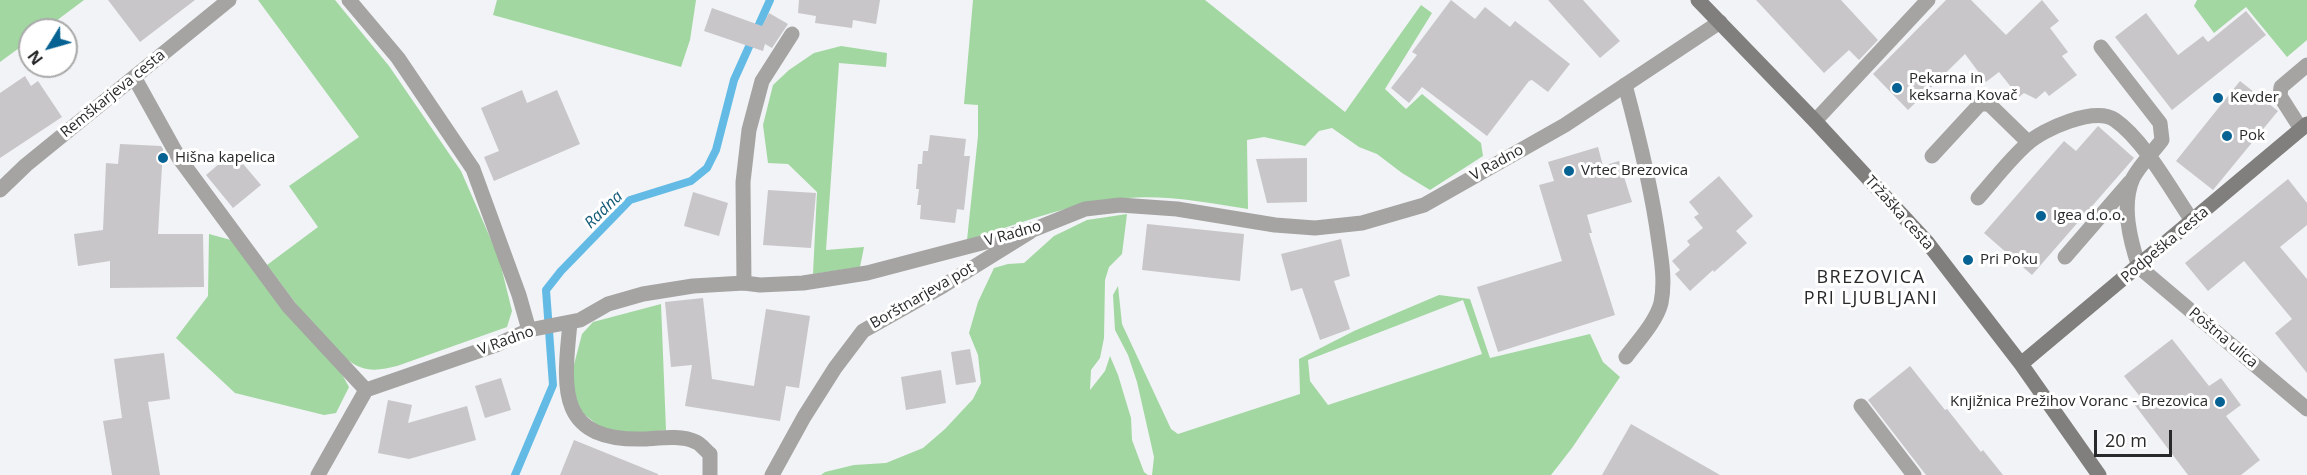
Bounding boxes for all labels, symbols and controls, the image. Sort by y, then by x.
north arrow [18,18,78,78]
text: N [23,46,48,69]
street label: Remškarjeva cesta [57,46,169,142]
place label: Pekarna in keksarna Kovač [1909,70,2017,105]
marker: Pekarna in keksarna Kovač [1890,81,1904,95]
place label: Kevder [2230,89,2279,107]
marker: Kevder [2211,91,2225,105]
place label: Pok [2239,127,2265,145]
marker: Pok [2220,129,2234,143]
street label: V Radno [1467,141,1527,185]
place label: Hišna kapelica [175,149,275,167]
marker: Hišna kapelica [156,151,170,165]
place label: Vrtec Brezovica [1581,162,1688,180]
marker: Vrtec Brezovica [1562,164,1576,178]
street label: Tržaška cesta [1861,172,1937,254]
water label: Radna [581,187,627,233]
street label: Podpeška cesta [2118,203,2212,287]
place label: Igea d.o.o. [2053,207,2125,225]
marker: Igea d.o.o. [2034,209,2048,223]
street label: V Radno [983,217,1043,251]
place label: Pri Poku [1980,251,2038,269]
marker: Pri Poku [1961,253,1975,267]
street label: Borštnarjeva pot [867,259,977,333]
district label: BREZOVICA PRI LJUBLJANI [1804,267,1938,310]
street label: Poštna ulica [2185,304,2261,372]
street label: V Radno [476,323,536,359]
place label: Knjižnica Prežihov Voranc - Brezovica [1950,393,2208,411]
marker: Knjižnica Prežihov Voranc - Brezovica [2213,395,2227,409]
scale bar [2097,418,2175,456]
text: 20 m [2105,428,2147,452]

